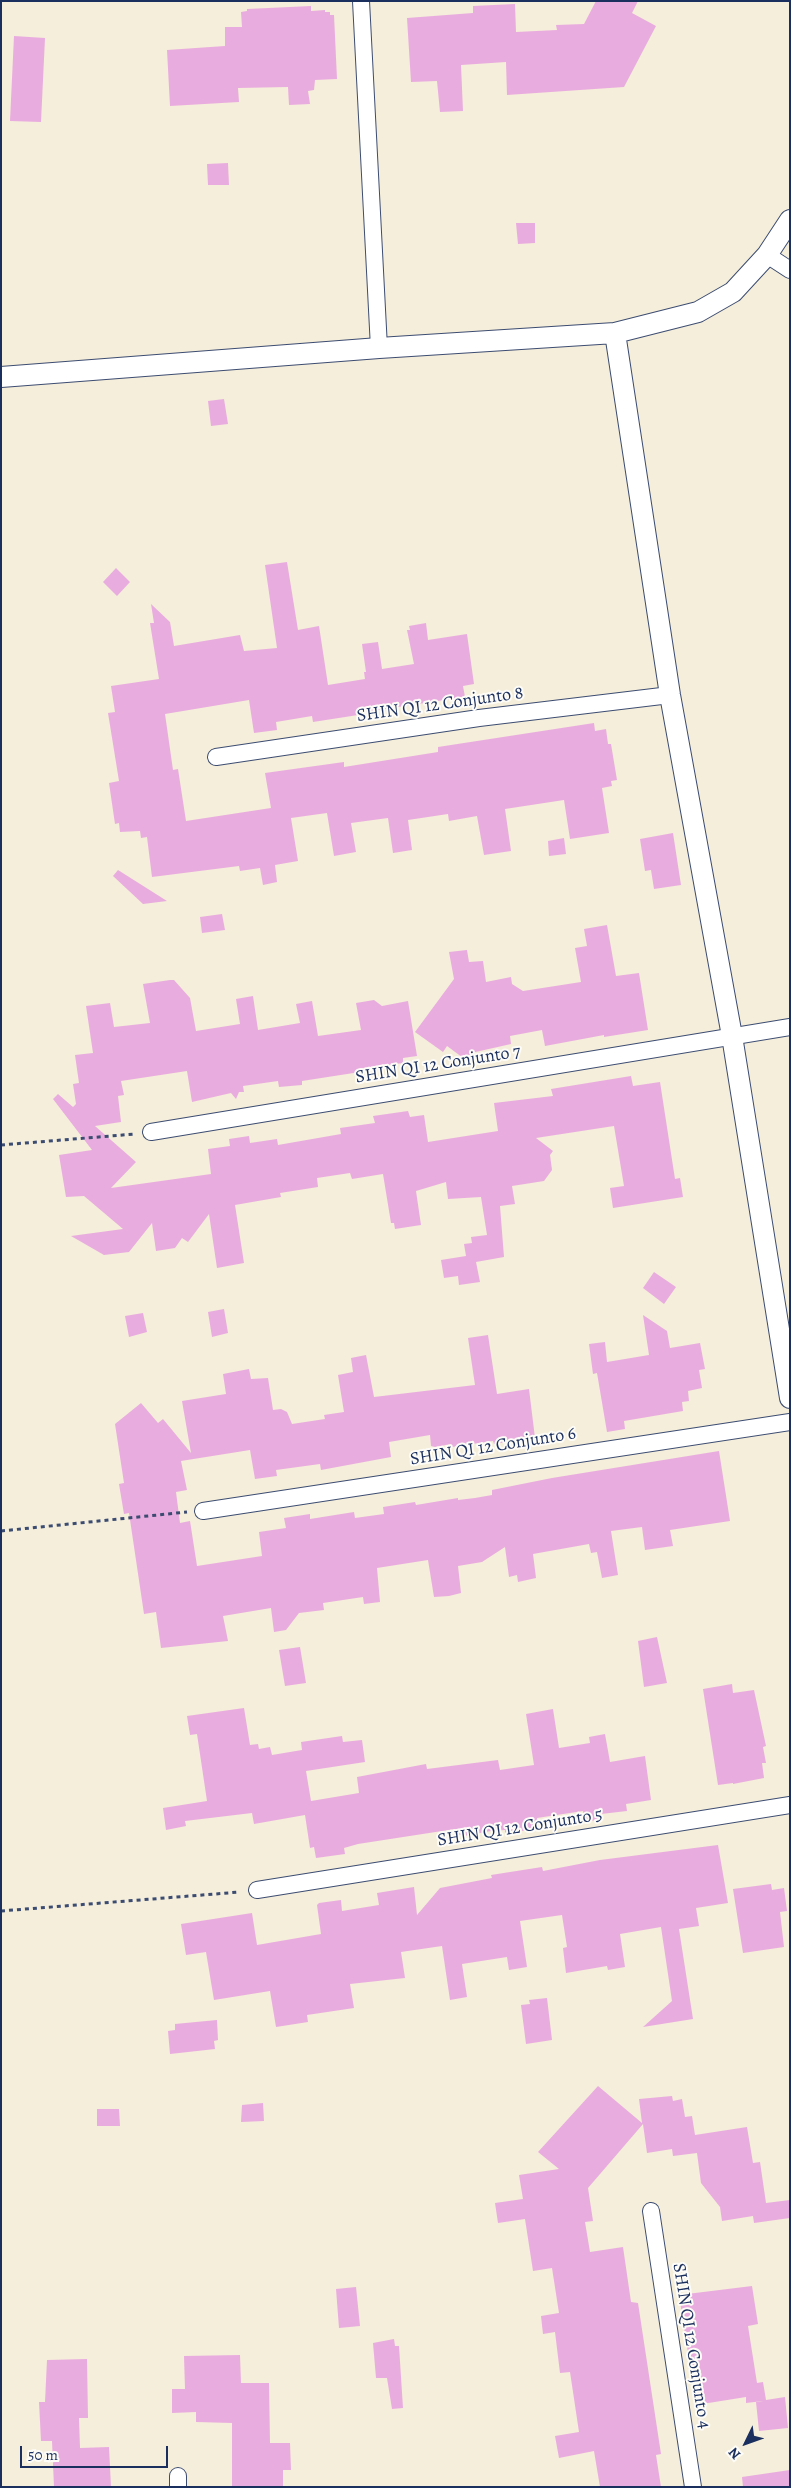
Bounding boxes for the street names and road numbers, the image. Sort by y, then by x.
street label: SHIN QI 12 Conjunto 8 [355,683,525,727]
street label: SHIN QI 12 Conjunto 7 [354,1041,522,1089]
street label: SHIN QI 12 Conjunto 6 [409,1423,577,1471]
street label: SHIN QI 12 Conjunto 5 [436,1804,604,1852]
street label: SHIN QI 12 Conjunto 4 [667,2262,715,2430]

